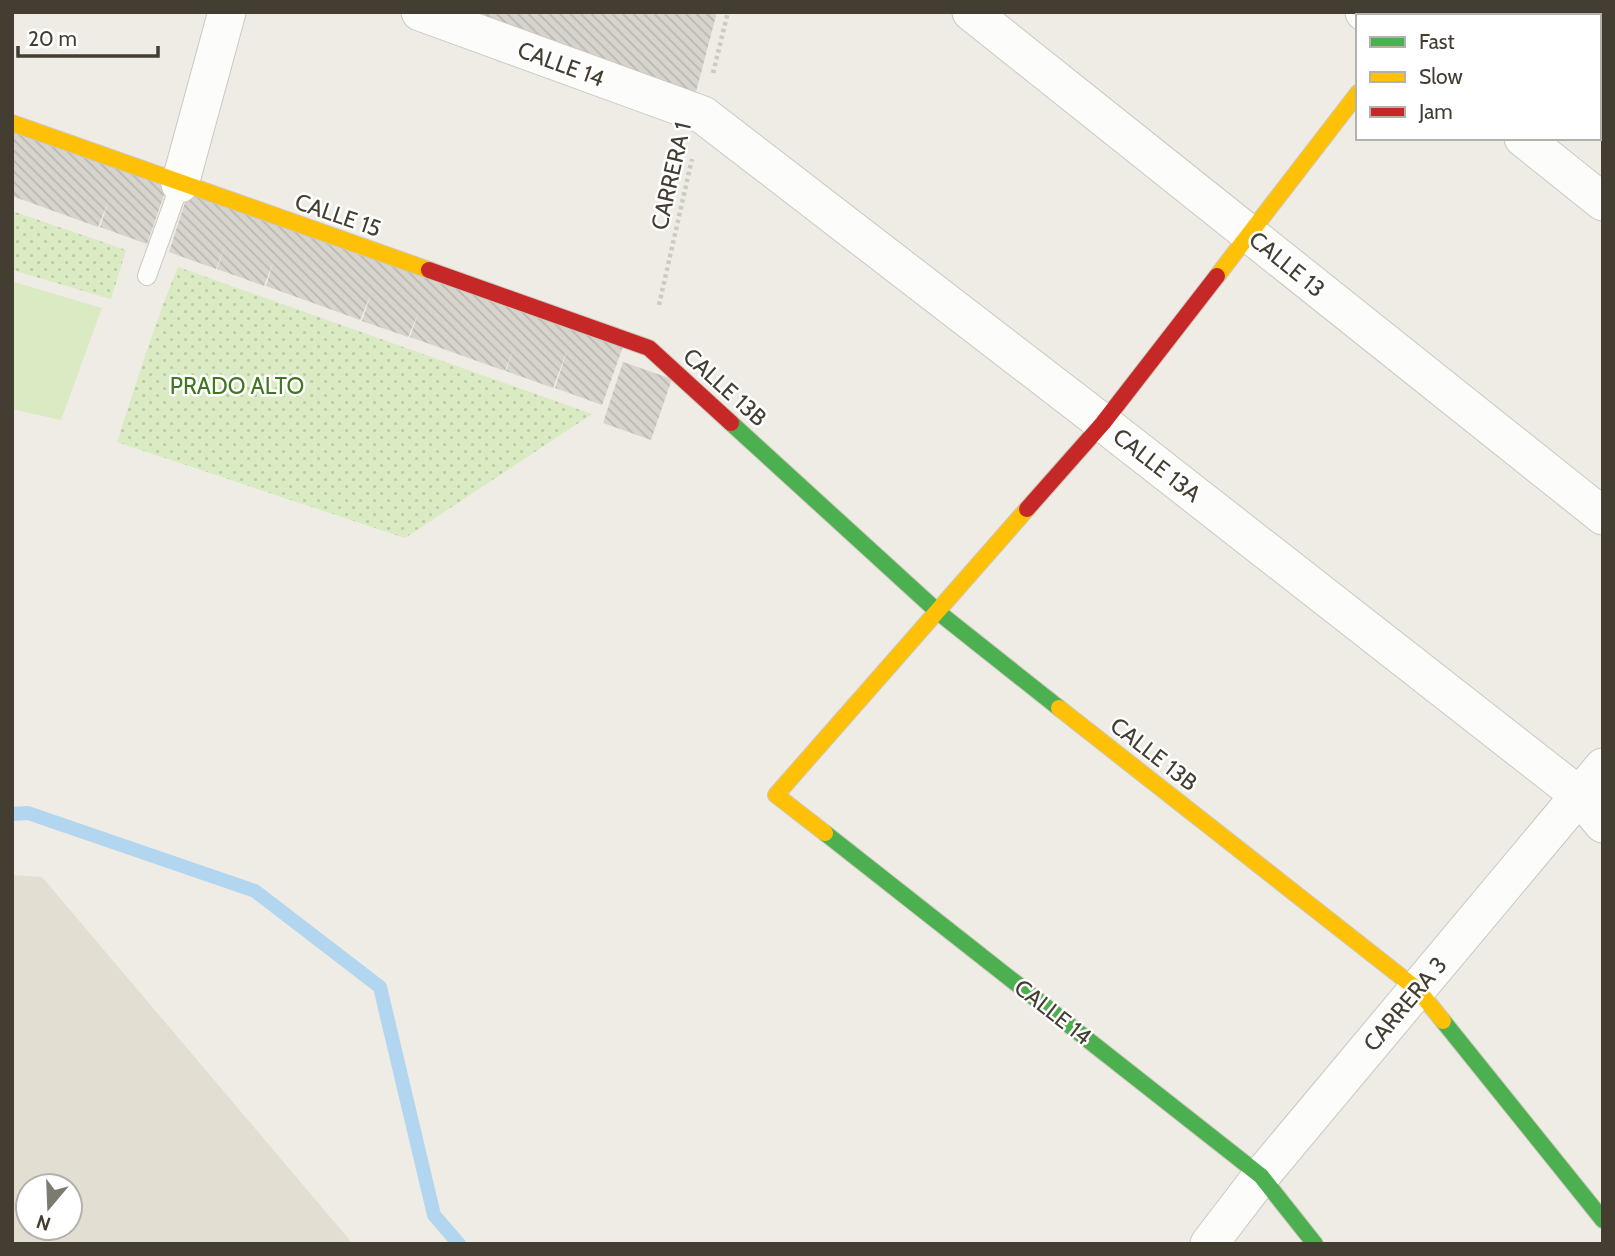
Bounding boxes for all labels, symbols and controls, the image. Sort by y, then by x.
scale bar [18,14,158,58]
legend [1356,14,1601,140]
text: 20 m [28,26,77,51]
text: Fast [1419,29,1455,54]
street label: CALLE 14 [514,35,608,93]
text: Slow [1419,64,1463,89]
text: Jam [1418,99,1453,124]
street label: CARRERA 1 [645,119,697,233]
street label: CALLE 15 [291,187,385,243]
street label: CALLE 13 [1244,225,1330,303]
street label: CALLE 13B [677,342,773,432]
park label: PRADO ALTO [170,372,304,400]
street label: CALLE 13A [1108,422,1206,508]
street label: CALLE 13B [1105,711,1203,797]
street label: CARRERA 3 [1357,951,1453,1057]
street label: CALLE 14 [1009,973,1097,1051]
north arrow [14,1172,84,1242]
text: N [34,1210,54,1236]

